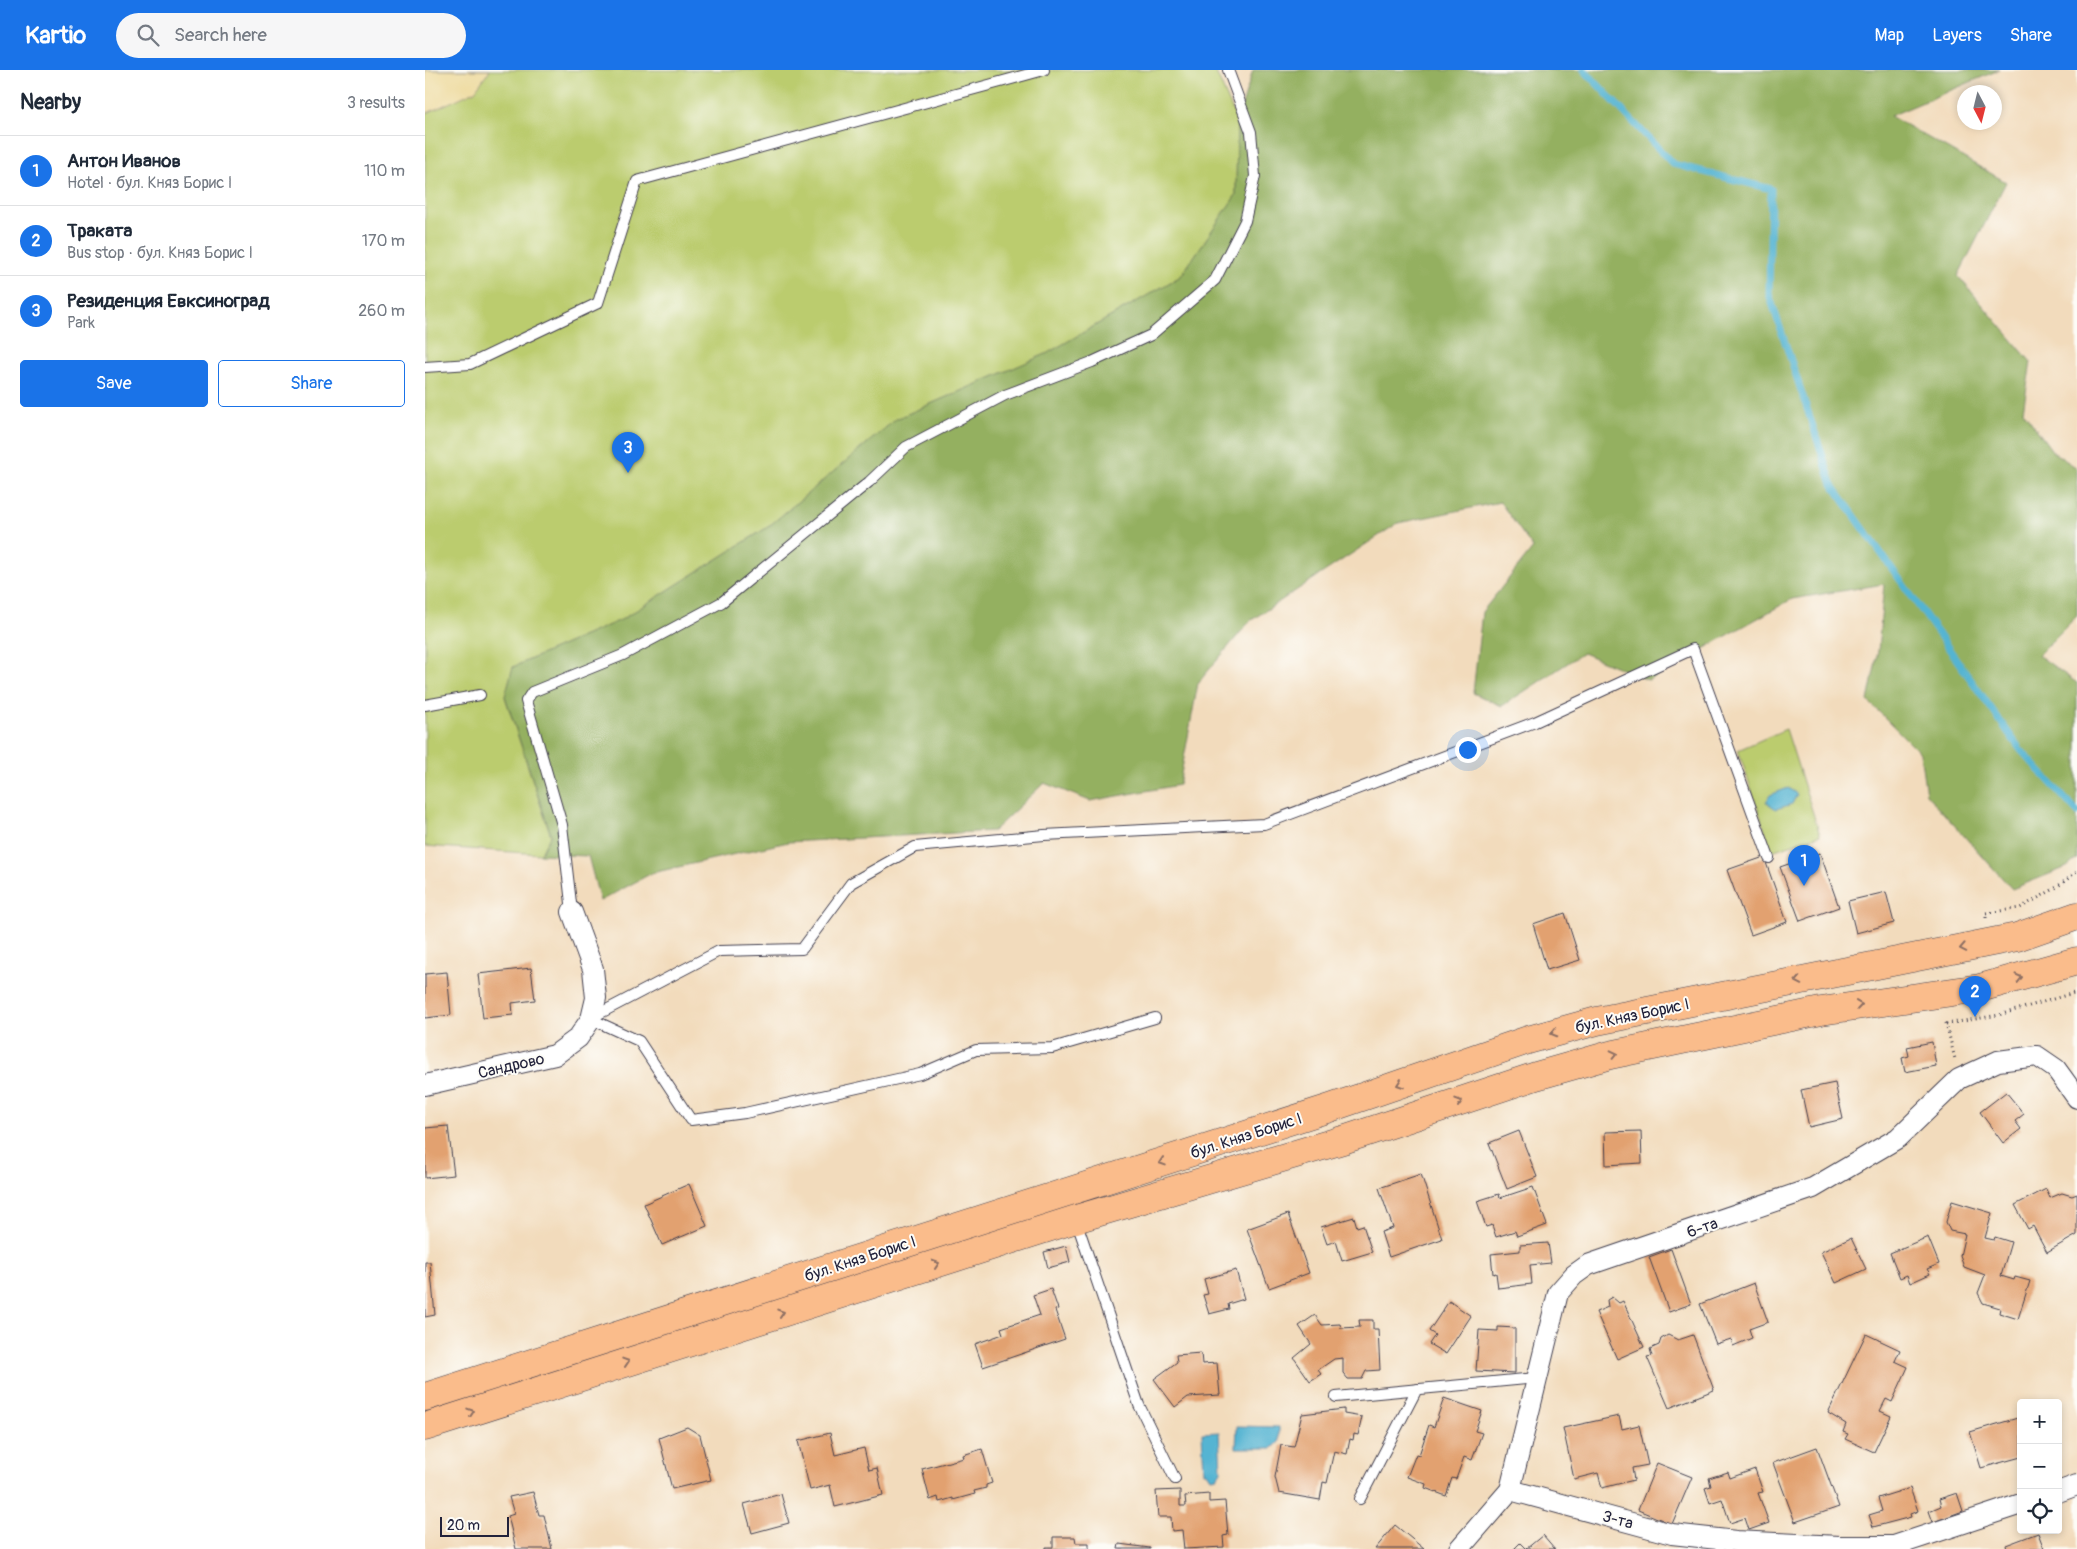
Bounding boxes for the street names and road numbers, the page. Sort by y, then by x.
street label: бул. Княз Борис I [1573,994,1691,1038]
street label: Сандрово [476,1049,547,1083]
street label: бул. Княз Борис I [1188,1108,1305,1163]
street label: 6-та [1684,1213,1721,1243]
street label: бул. Княз Борис I [802,1231,919,1286]
street label: 3-та [1600,1506,1635,1534]

